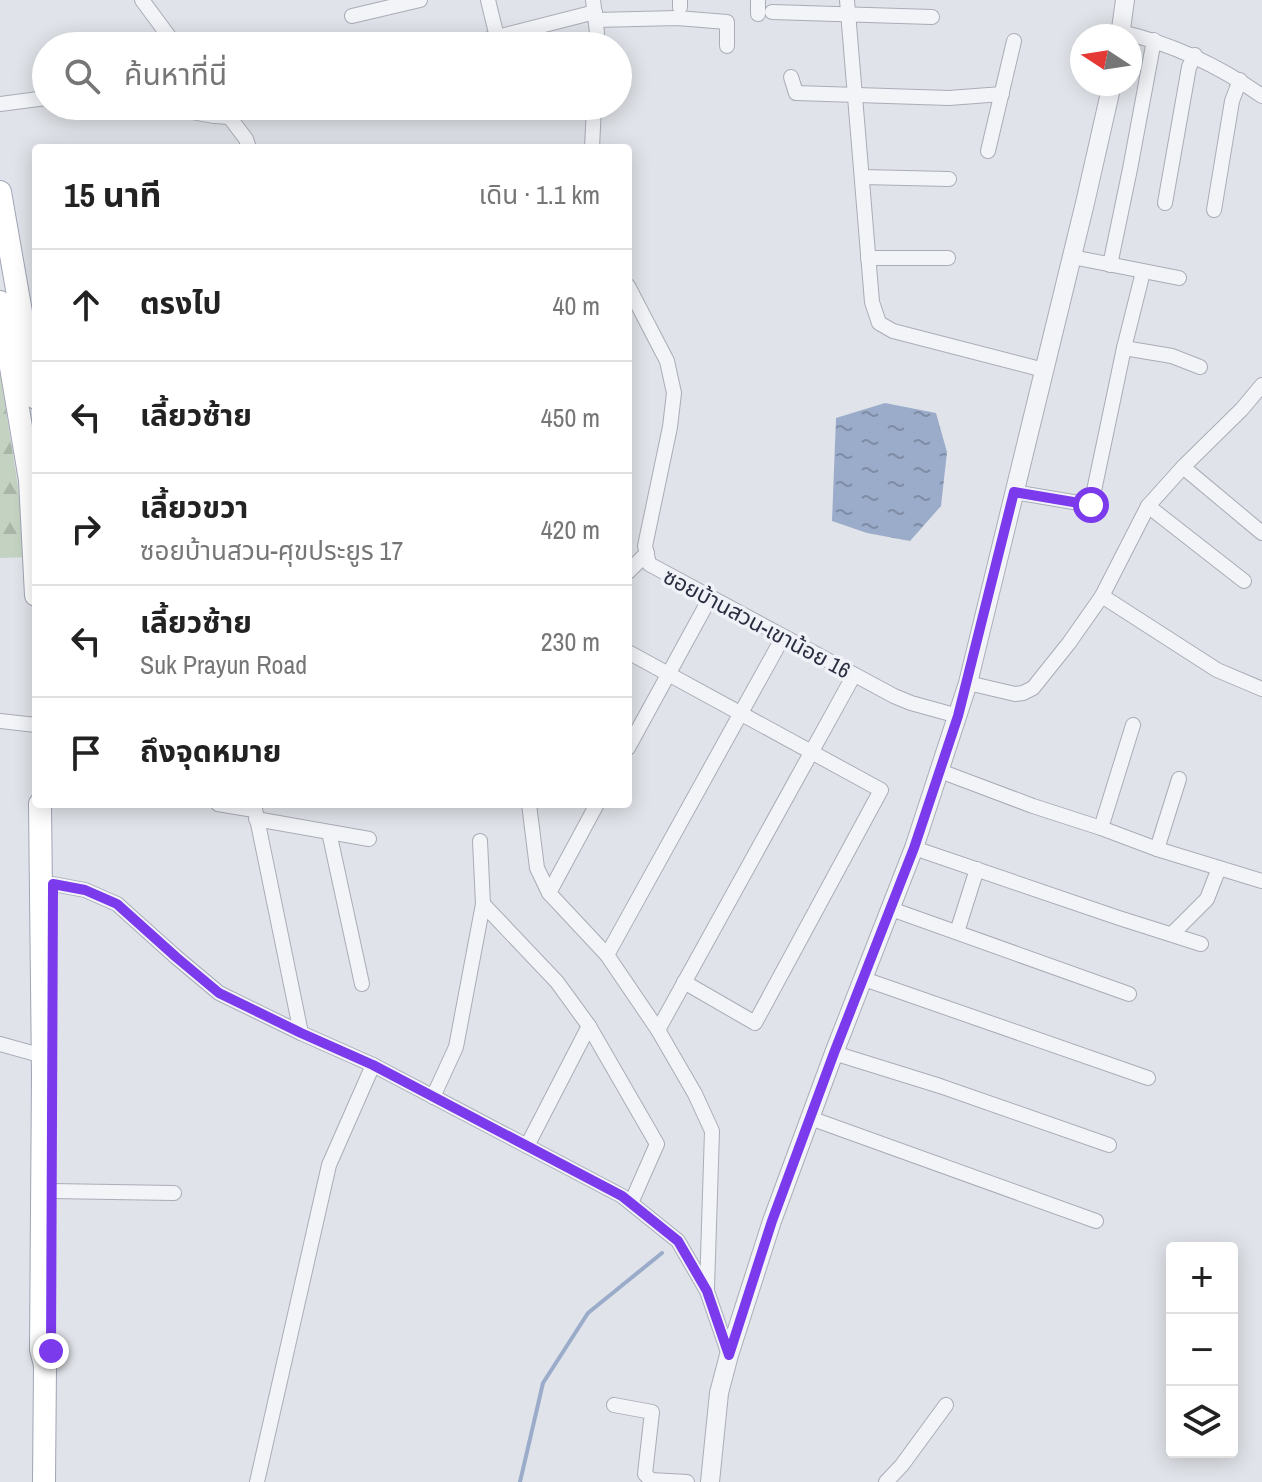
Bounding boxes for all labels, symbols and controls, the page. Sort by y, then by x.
north arrow [1070,24,1142,96]
search box [32,32,632,120]
icon: search [60,54,104,98]
text: ค้นหาที่นี่ [124,54,227,94]
text: 15 นาที [64,172,161,218]
text: เดิน · 1.1 km [479,177,600,212]
icon: ahead [64,283,108,327]
text: ตรงไป [140,283,222,323]
text: 40 m [553,288,600,323]
icon: left [64,395,108,439]
text: เลี้ยวซ้าย [140,395,252,435]
text: 450 m [541,400,600,435]
text: เลี้ยวขวา [140,487,248,527]
route start [1073,487,1109,523]
icon: right [64,507,108,551]
text: 420 m [541,512,600,547]
text: ซอยบ้านสวน-ศุขประยูร 17 [140,533,403,568]
street label: ซอยบ้านสวน-เขาน้อย 16 [658,561,856,685]
text: เลี้ยวซ้าย [140,602,252,642]
icon: left [64,619,108,663]
text: 230 m [541,624,600,659]
text: Suk Prayun Road [140,647,307,682]
icon: arrive [64,731,108,775]
text: ถึงจุดหมาย [140,731,281,771]
map controls [1166,1242,1238,1458]
button: + [1166,1242,1238,1314]
button: − [1166,1314,1238,1386]
route end [33,1333,69,1369]
button: layers [1166,1386,1238,1458]

